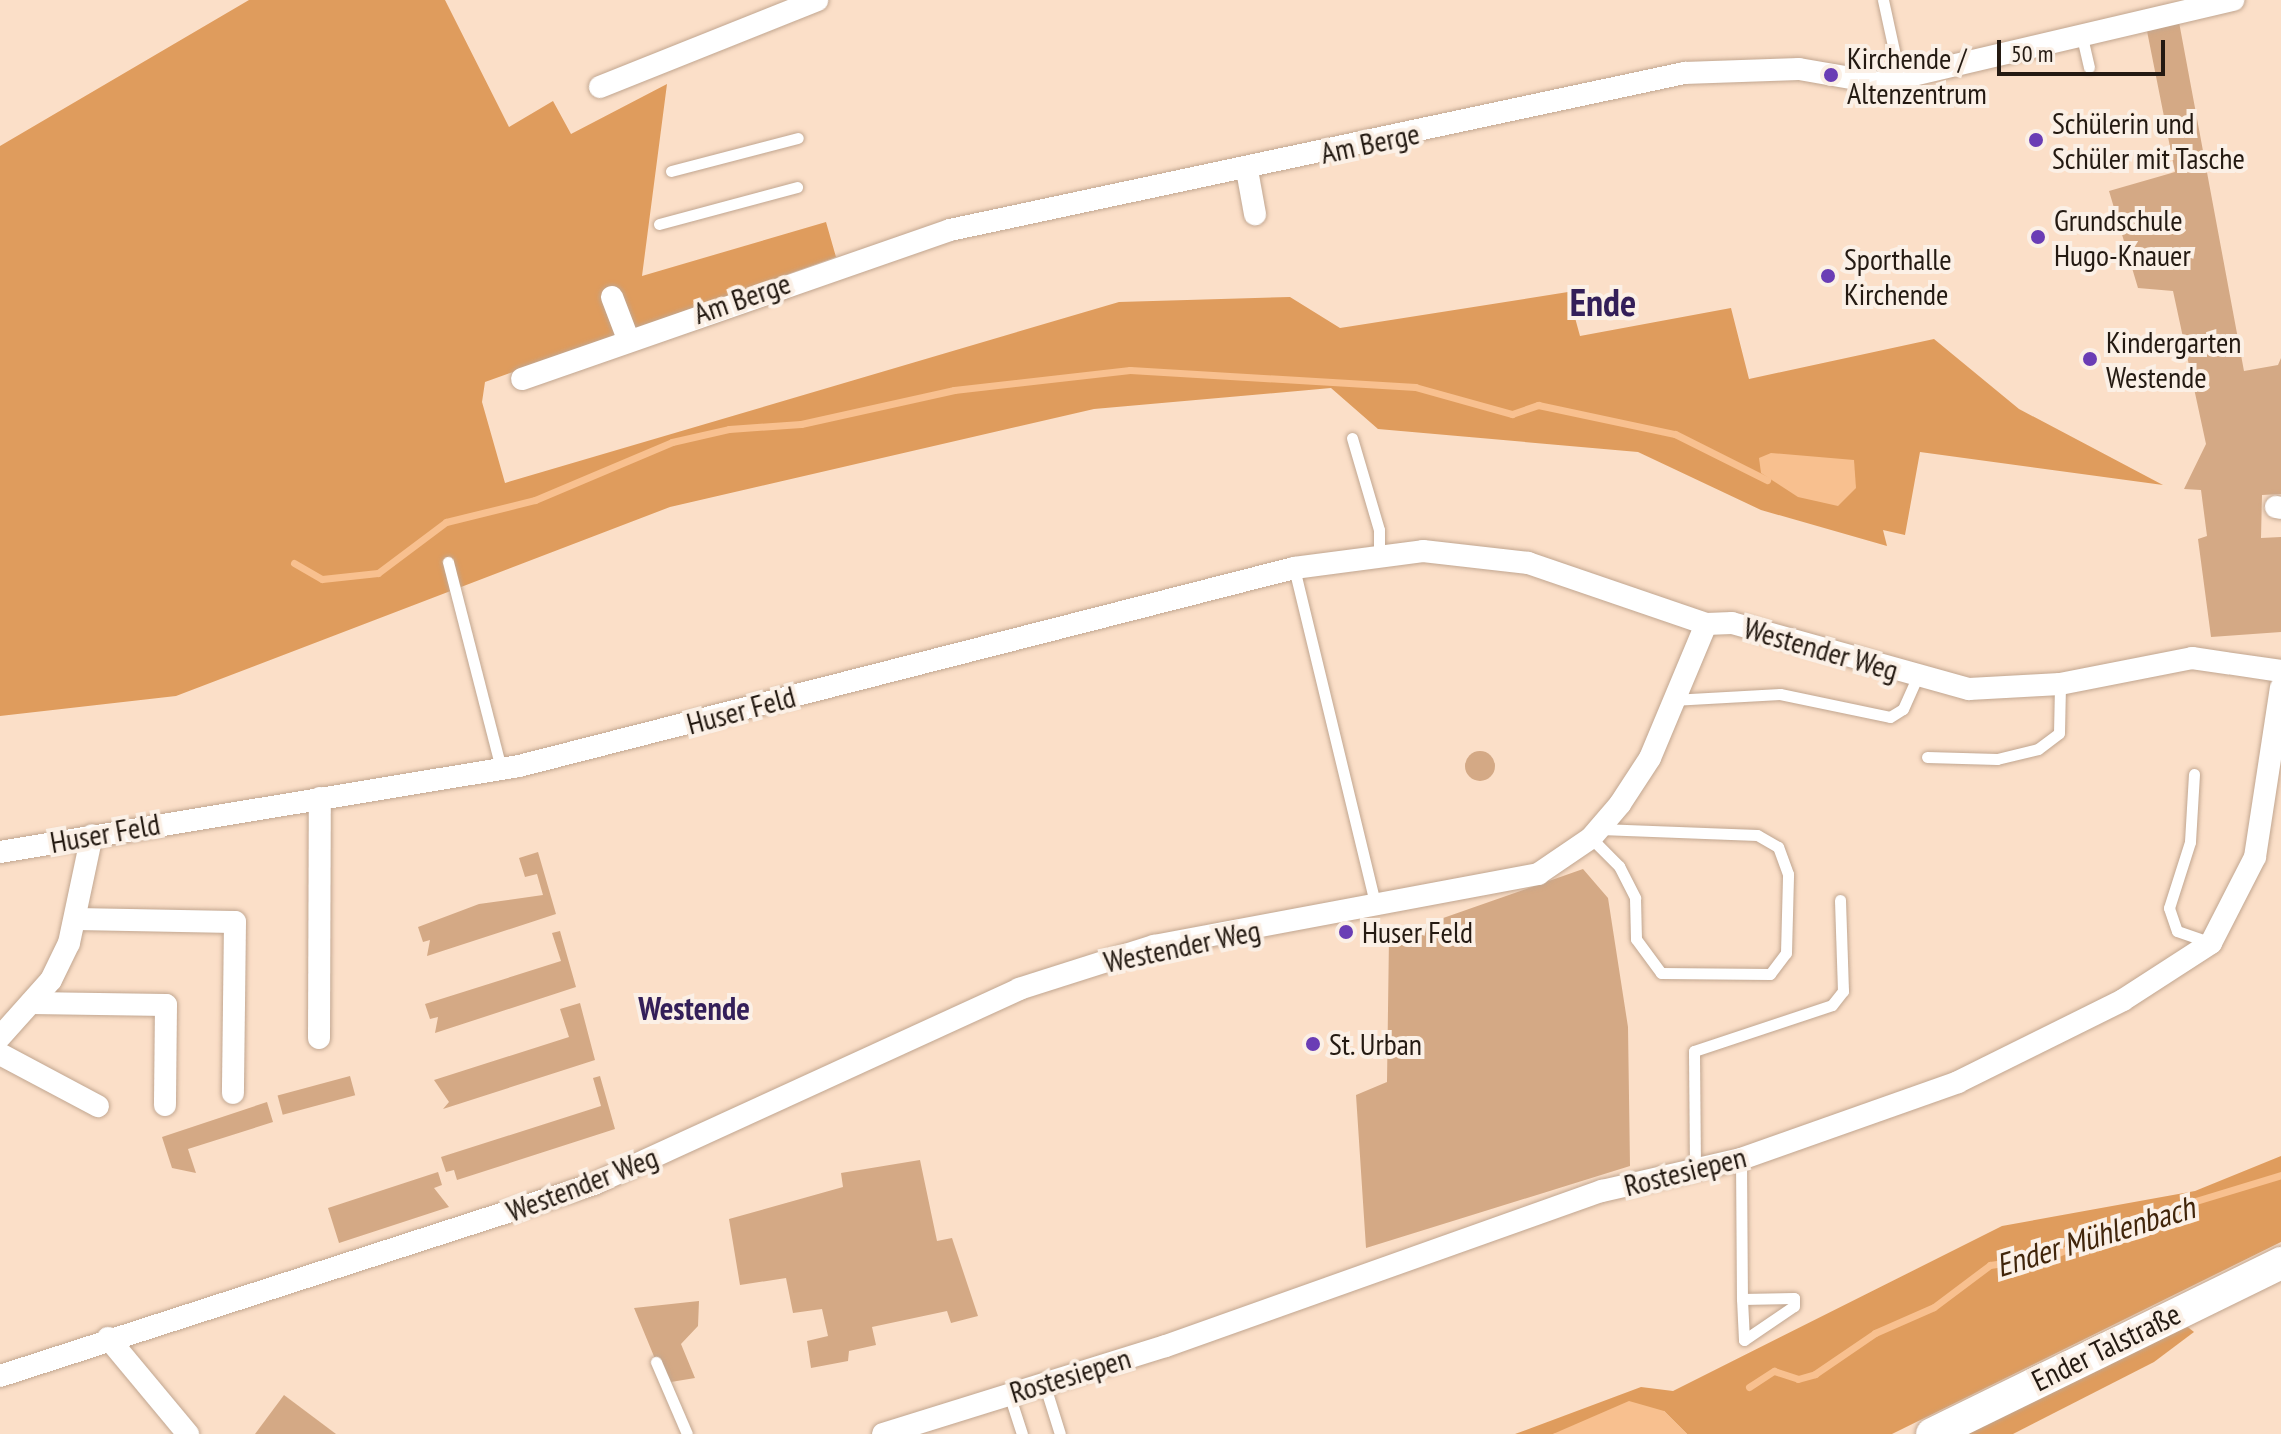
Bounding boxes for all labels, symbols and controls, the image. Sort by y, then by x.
scale bar [2001,24,2169,74]
text: 50 m [2011,38,2053,69]
place label: Kirchende / Altenzentrum [1847,40,1987,110]
marker: Kirchende / Altenzentrum [1822,66,1840,84]
place label: Schülerin und Schüler mit Tasche [2052,105,2246,176]
street label: Am Berge [1317,115,1423,171]
marker: Schülerin und Schüler mit Tasche [2027,131,2045,149]
place label: Grundschule Hugo-Knauer [2054,202,2191,272]
marker: Grundschule Hugo-Knauer [2029,228,2047,246]
place label: Sporthalle Kirchende [1844,241,1952,312]
street label: Am Berge [689,265,795,331]
marker: Sporthalle Kirchende [1819,267,1837,285]
district label: Ende [1570,279,1636,325]
place label: Kindergarten Westende [2106,324,2242,394]
marker: Kindergarten Westende [2081,350,2099,368]
street label: Westender Weg [1739,610,1903,688]
street label: Huser Feld [683,678,799,742]
street label: Huser Feld [47,806,163,860]
street label: Westender Weg [1100,912,1264,980]
place label: Huser Feld [1362,914,1473,950]
marker: Huser Feld [1337,923,1355,941]
district label: Westende [638,989,750,1027]
place label: St. Urban [1329,1026,1424,1062]
marker: St. Urban [1304,1035,1322,1053]
street label: Rostesiepen [1620,1138,1750,1204]
street label: Westender Weg [501,1139,663,1229]
water label: Ender Mühlenbach [1991,1188,2199,1284]
street label: Ender Talstraße [2026,1295,2186,1399]
street label: Rostesiepen [1005,1340,1135,1410]

